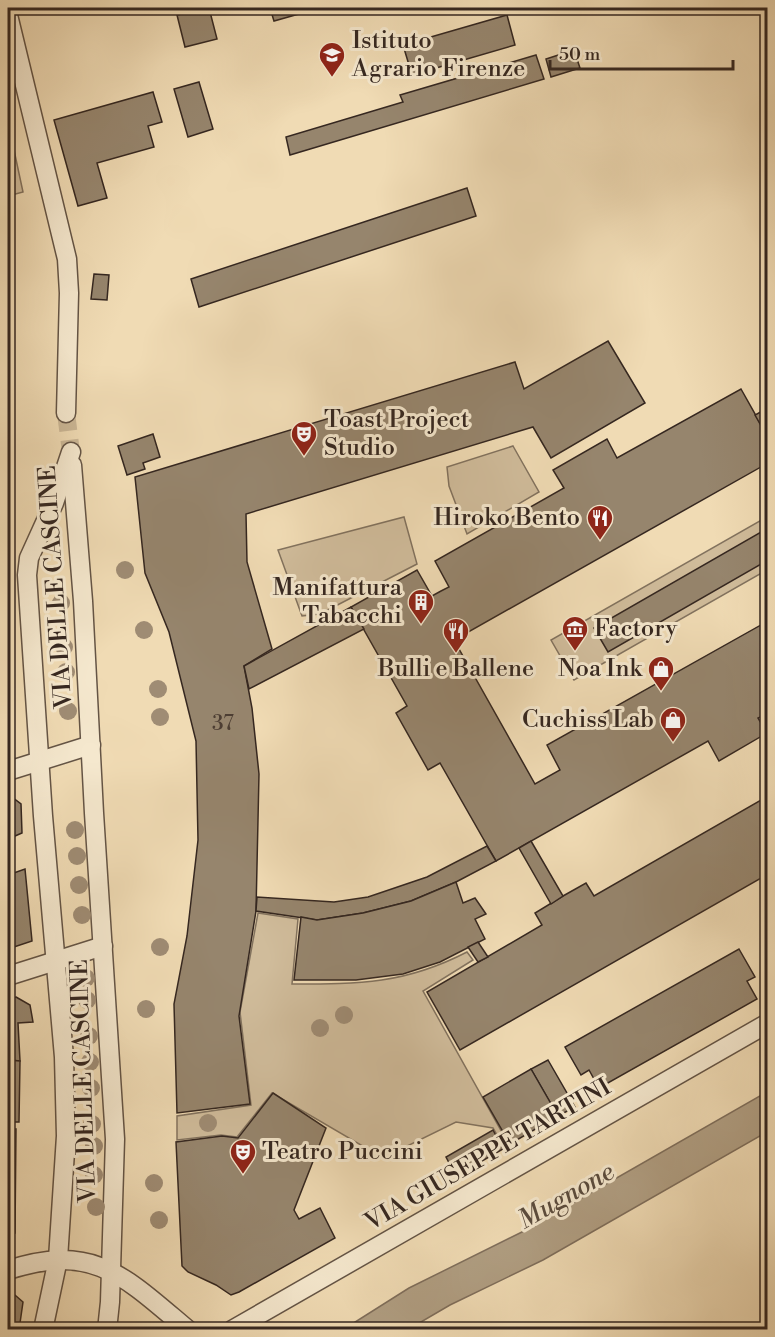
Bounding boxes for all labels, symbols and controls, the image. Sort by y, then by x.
place label: Istituto Agrario Firenze [351,26,525,84]
scale bar [550,33,733,71]
school or university icon: Istituto Agrario Firenze [317,40,347,78]
text: 50 m [559,43,601,66]
place label: Toast Project Studio [324,405,470,463]
theatre icon: Toast Project Studio [289,419,319,457]
street label: VIA DELLE CASCINE [33,464,80,711]
place label: Hiroko Bento [434,503,580,533]
restaurant icon: Hiroko Bento [585,503,615,541]
place label: Manifattura Tabacchi [272,573,403,631]
building icon: Manifattura Tabacchi [406,587,436,625]
museum icon: Factory [560,614,590,652]
place label: Factory [594,614,677,644]
restaurant icon: Bulli e Ballene [441,616,471,654]
place label: Bulli e Ballene [377,654,534,684]
place label: Noa Ink [558,654,643,684]
shop icon: Noa Ink [646,654,676,692]
place label: Cuchiss Lab [522,705,654,735]
shop icon: Cuchiss Lab [658,705,688,743]
house number: 37 [212,711,234,737]
street label: VIA DELLE CASCINE [65,959,103,1204]
street label: VIA GIUSEPPE TARTINI [359,1072,616,1238]
theatre icon: Teatro Puccini [228,1137,258,1175]
place label: Teatro Puccini [262,1137,423,1167]
water label: Mugnone [512,1156,620,1236]

